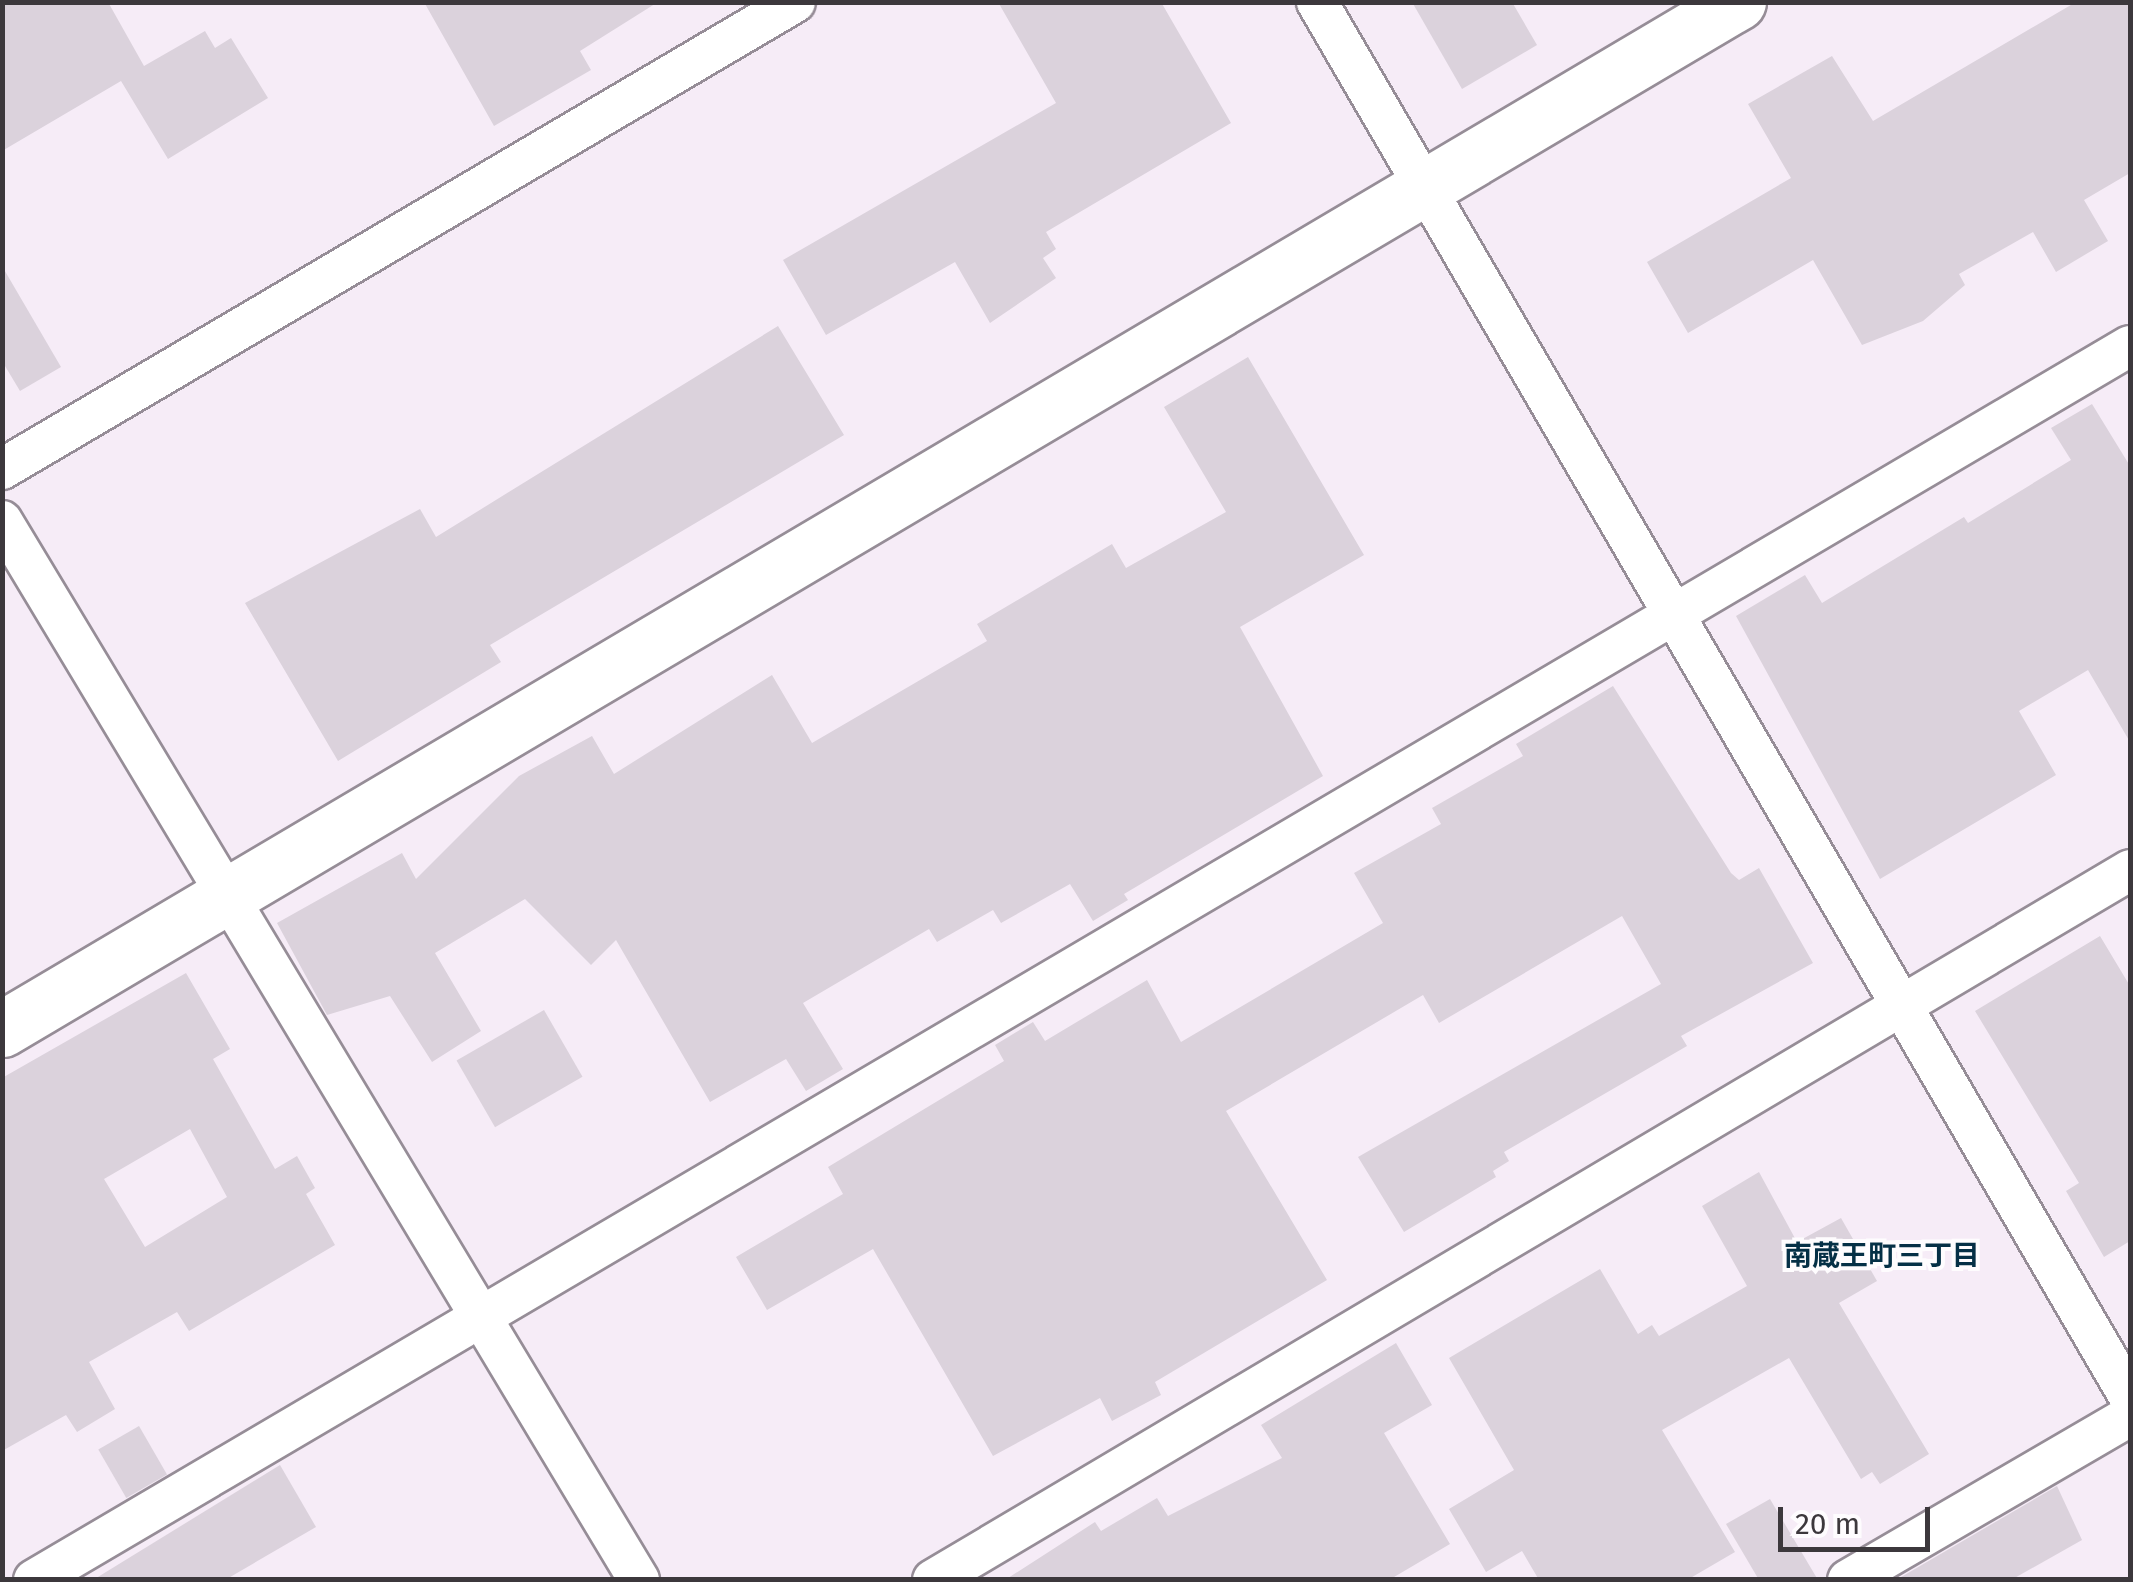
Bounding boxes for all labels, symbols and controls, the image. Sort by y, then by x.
district label: 南蔵王町三丁目 [1784,1239,1980,1273]
scale bar [1783,1487,1936,1549]
text: 20 m [1795,1506,1860,1542]

